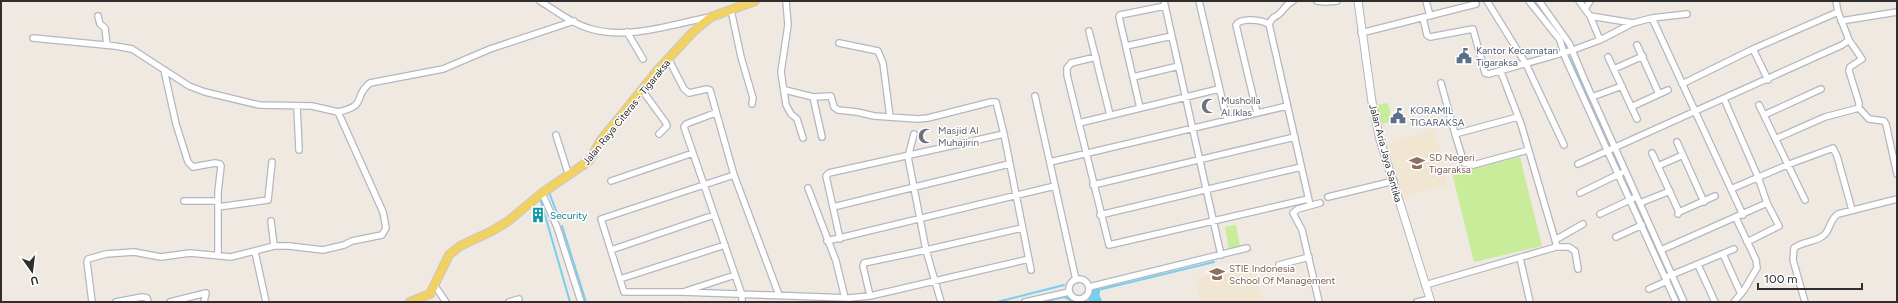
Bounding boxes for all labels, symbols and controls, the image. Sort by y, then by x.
place label: Kantor Kecamatan Tigaraksa [1476,44,1559,69]
public building icon: Kantor Kecamatan Tigaraksa [1455,47,1473,65]
street label: Jalan Raya Citeras - Tigaraksa [580,57,673,168]
place label: Musholla Al Iklas [1221,94,1261,119]
mosque icon: Musholla Al Iklas [1200,97,1218,115]
street label: Jalan Aria Jaya Santika [1366,103,1405,204]
place label: KORAMIL TIGARAKSA [1410,104,1465,129]
public building icon: KORAMIL TIGARAKSA [1389,107,1407,125]
place label: Masjid Al Muhajirin [938,124,979,149]
mosque icon: Masjid Al Muhajirin [917,127,935,145]
place label: SD Negeri Tigaraksa [1429,151,1475,176]
school or university icon: SD Negeri Tigaraksa [1408,154,1426,172]
building icon: Security [529,206,547,224]
place label: Security [550,209,588,222]
north arrow [12,251,52,291]
place label: STIE Indonesia School Of Management [1229,262,1335,287]
school or university icon: STIE Indonesia School Of Management [1208,265,1226,283]
scale bar [1758,265,1862,291]
text: 100 m [1764,272,1798,286]
text: U [29,273,40,288]

